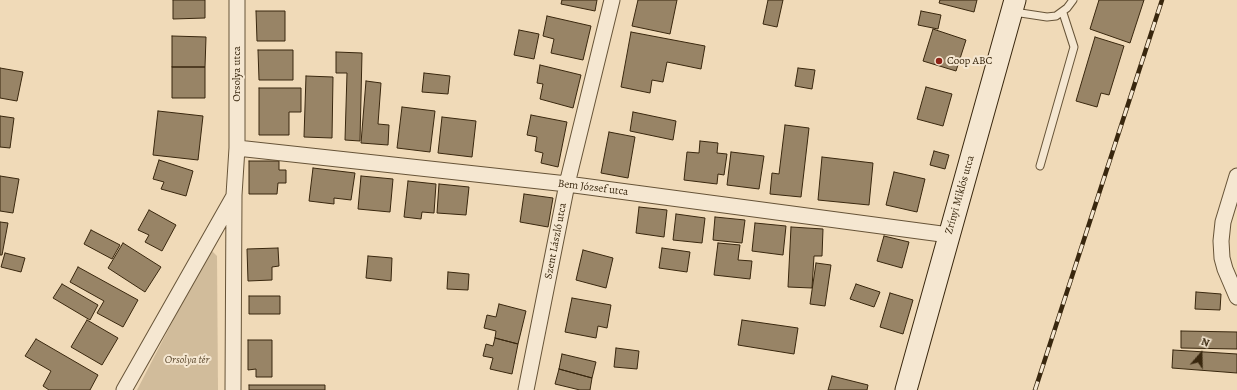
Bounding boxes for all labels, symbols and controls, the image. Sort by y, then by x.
street label: Orsolya utca [230,46,244,102]
place label: Coop ABC [947,54,992,68]
marker: Coop ABC [934,56,944,66]
street label: Zrínyi Miklós utca [942,154,978,236]
street label: Bem József utca [557,177,629,199]
street label: Szent László utca [542,202,570,280]
north arrow [1181,334,1221,374]
text: N [1199,334,1212,351]
park label: Orsolya tér [165,353,209,367]

